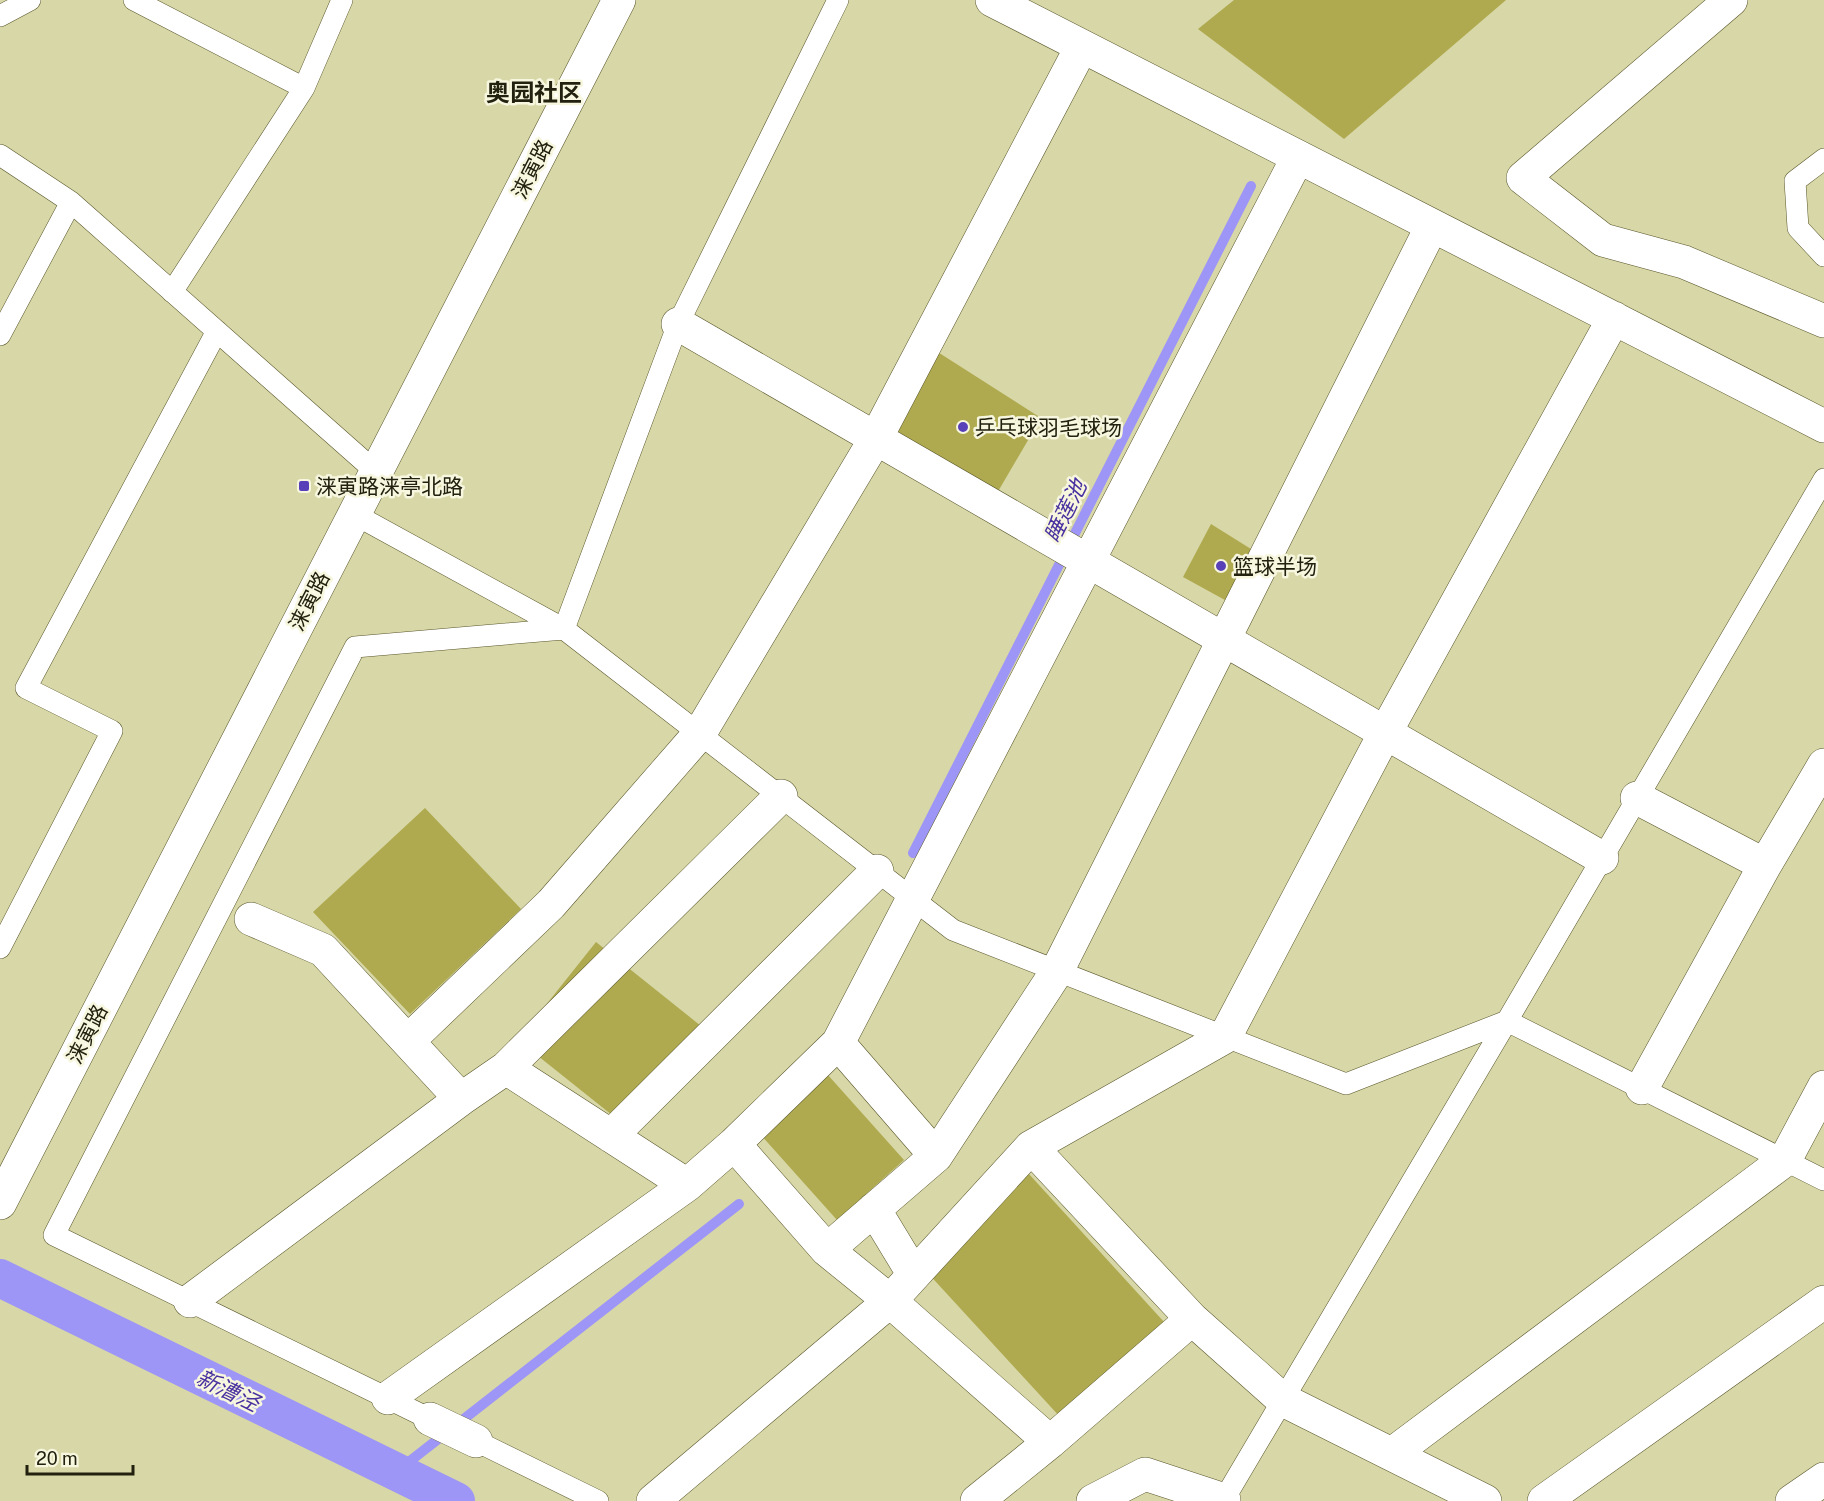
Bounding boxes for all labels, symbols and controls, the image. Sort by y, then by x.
district label: 奥园社区 [486,78,582,106]
street label: 涞寅路 [507,135,557,203]
place label: 乒乓球羽毛球场 [975,415,1122,440]
marker: 乒乓球羽毛球场 [956,420,970,434]
place label: 涞寅路涞亭北路 [316,474,463,499]
water label: 睡莲池 [1038,474,1092,546]
marker: 涞寅路涞亭北路 [297,479,311,493]
place label: 篮球半场 [1233,554,1317,579]
marker: 篮球半场 [1214,559,1228,573]
street label: 涞寅路 [284,567,334,635]
street label: 涞寅路 [62,1000,112,1068]
water label: 新漕泾 [193,1364,265,1417]
scale bar [27,1438,134,1476]
text: 20 m [36,1448,78,1469]

